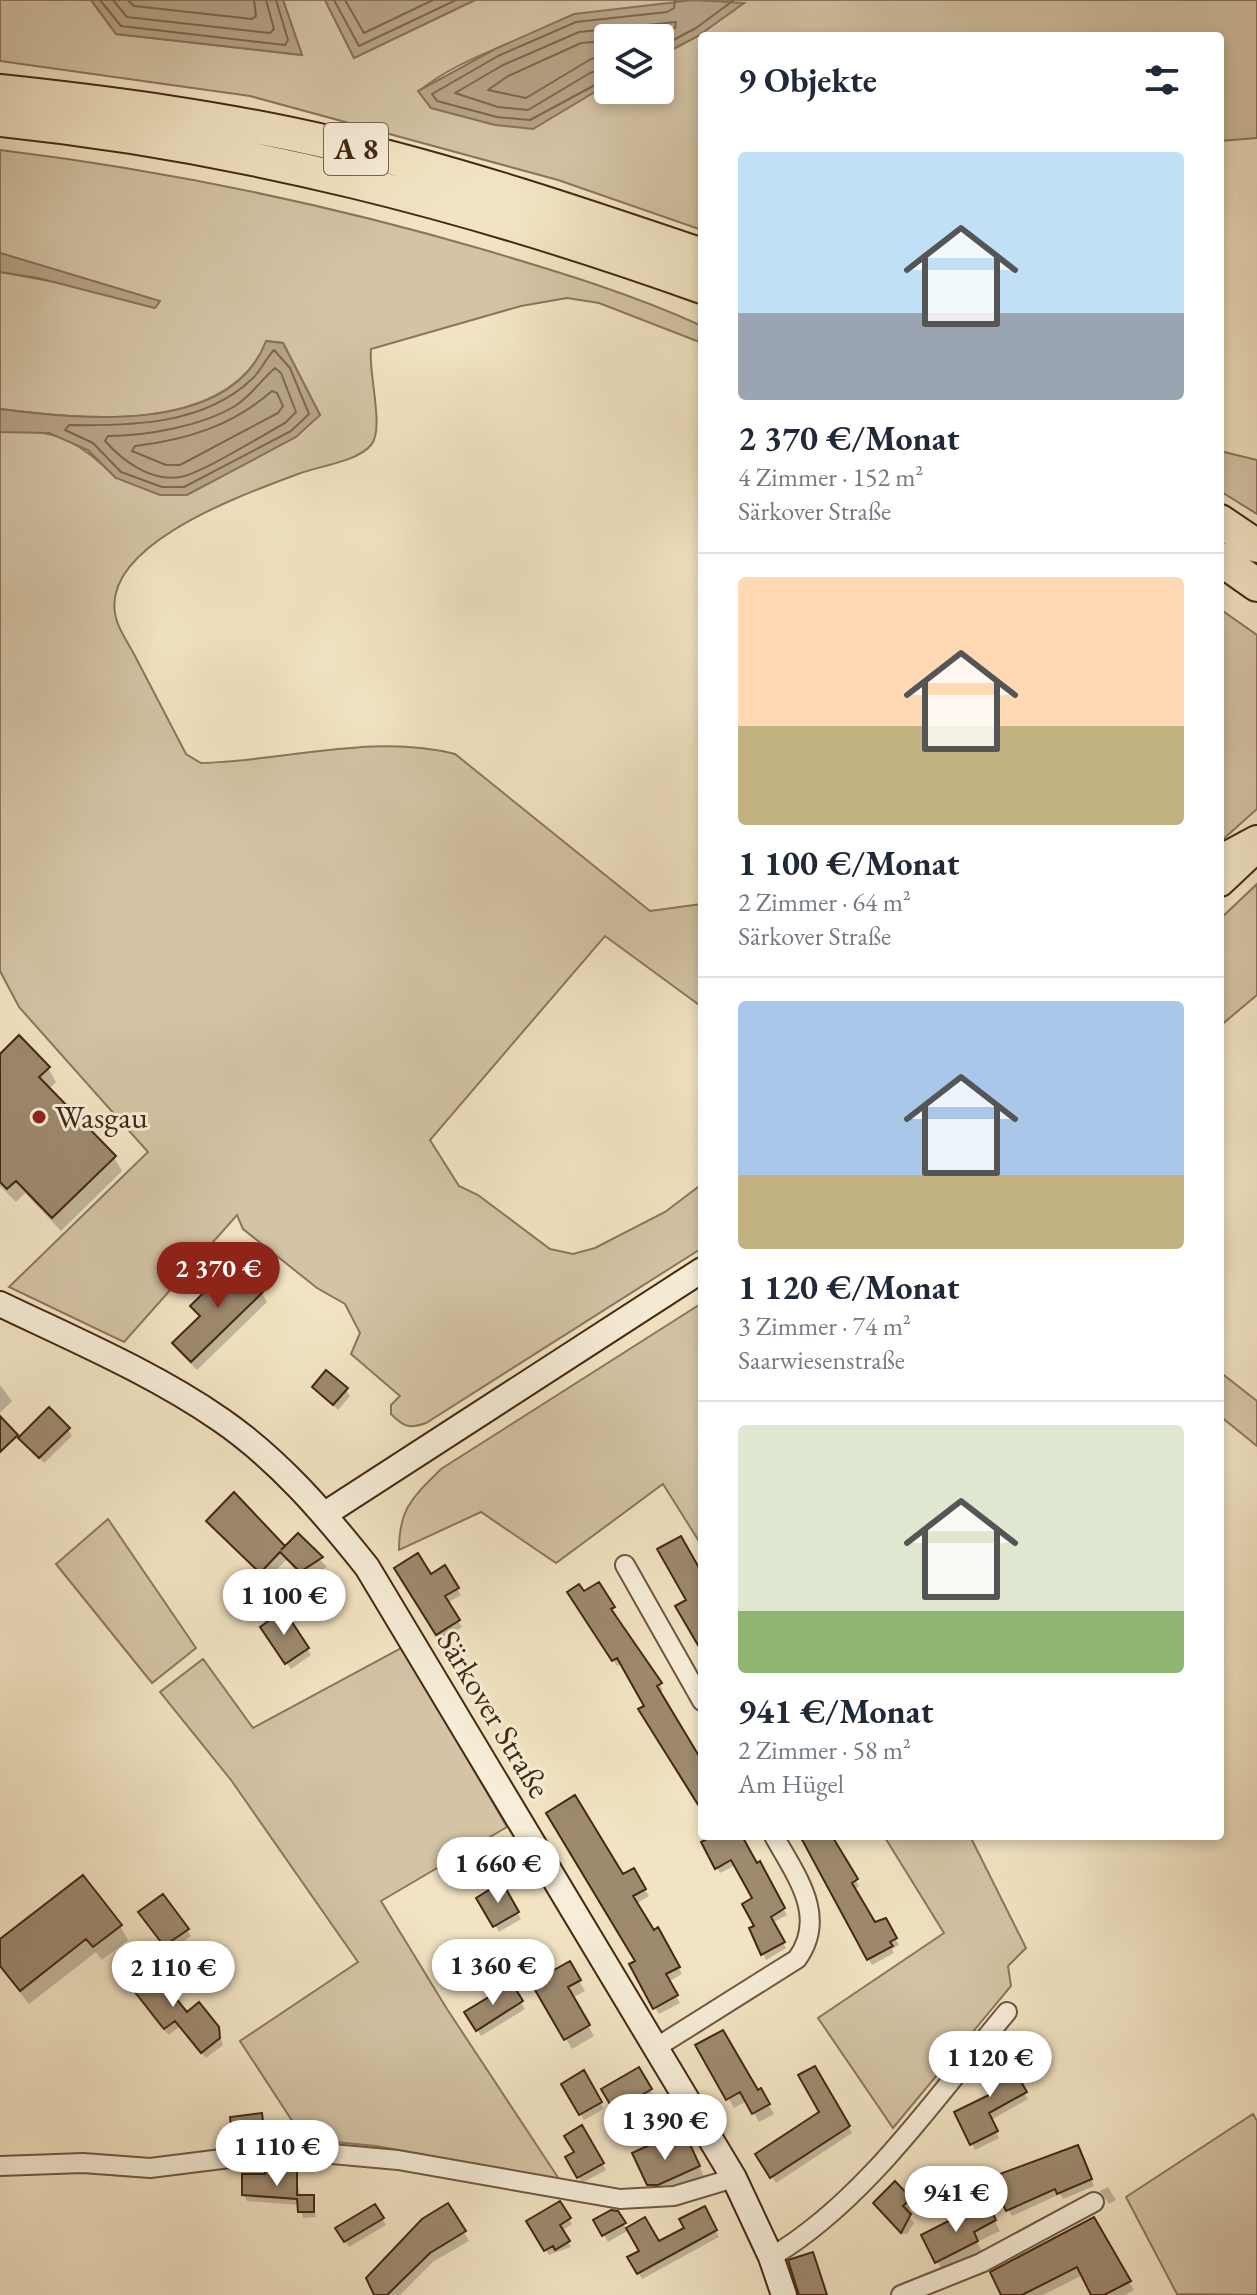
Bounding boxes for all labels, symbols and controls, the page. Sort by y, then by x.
map controls [594,24,674,104]
button: layers [594,24,674,104]
text: 9 Objekte [738,58,877,102]
icon: filters [1140,58,1184,102]
road number: A 8 [324,123,388,175]
icon: home [889,204,1033,348]
text: 2 370 €/Monat [738,416,959,460]
text: 4 Zimmer · 152 m² [738,460,923,494]
text: Särkover Straße [738,494,891,528]
icon: home [889,629,1033,773]
text: 1 100 €/Monat [738,841,959,885]
text: 2 Zimmer · 64 m² [738,885,911,919]
text: Särkover Straße [738,919,891,953]
icon: home [889,1053,1033,1197]
place label: Wasgau [55,1096,148,1138]
marker: Wasgau [30,1108,48,1126]
pin: 2 370 € [144,1242,292,1310]
text: 2 370 € [175,1251,261,1285]
text: 1 120 €/Monat [738,1265,959,1309]
text: 3 Zimmer · 74 m² [738,1309,911,1343]
text: Saarwiesenstraße [738,1343,905,1377]
icon: home [889,1477,1033,1621]
pin: 1 100 € [210,1569,358,1637]
text: 1 100 € [241,1578,327,1612]
street label: Särkover Straße [427,1622,561,1806]
text: 941 €/Monat [738,1689,933,1733]
text: 2 Zimmer · 58 m² [738,1733,911,1767]
text: Am Hügel [738,1767,844,1801]
pin: 1 660 € [424,1837,572,1905]
text: 1 660 € [455,1846,541,1880]
pin: 1 360 € [419,1939,567,2007]
pin: 2 110 € [99,1941,247,2009]
text: 1 360 € [450,1948,536,1982]
text: 2 110 € [130,1950,216,1984]
pin: 1 120 € [916,2031,1064,2099]
text: 1 120 € [947,2040,1033,2074]
pin: 1 390 € [591,2094,739,2162]
text: 1 390 € [622,2103,708,2137]
pin: 1 110 € [203,2120,351,2188]
text: 1 110 € [234,2129,320,2163]
pin: 941 € [900,2166,1012,2234]
text: 941 € [923,2175,989,2209]

